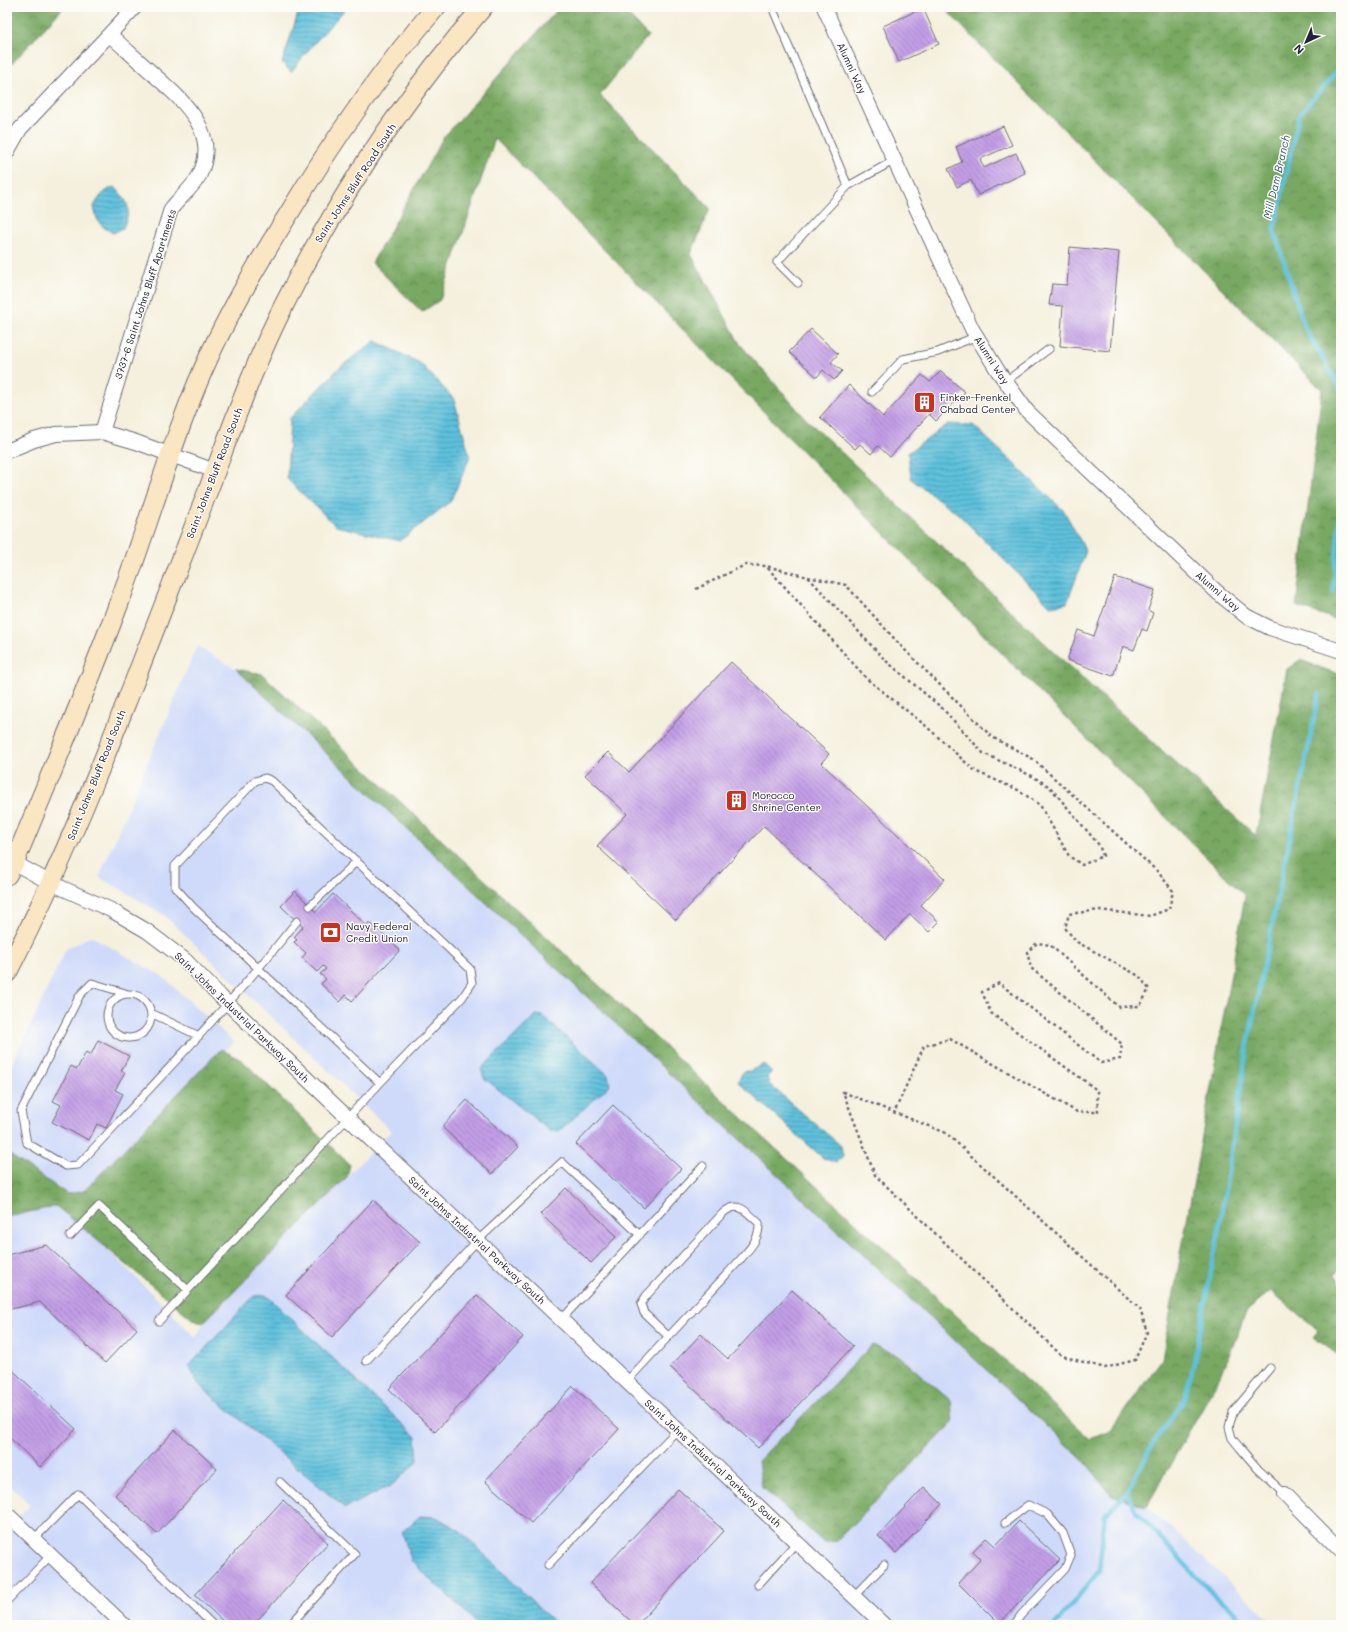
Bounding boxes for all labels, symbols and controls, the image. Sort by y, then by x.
north arrow [1286,22,1326,62]
street label: Alumni Way [834,40,870,96]
text: N [1290,41,1307,58]
street label: Saint Johns Bluff Road South [311,121,399,245]
water label: Mill Dam Branch [1259,133,1293,221]
street label: 3737-6 Saint Johns Bluff Apartments [111,207,179,381]
street label: Alumni Way [971,333,1013,387]
building icon: Finker-Frenkel Chabad Center [912,390,938,416]
place label: Finker-Frenkel Chabad Center [940,390,1016,416]
street label: Saint Johns Bluff Road South [183,405,246,540]
street label: Alumni Way [1193,568,1243,614]
street label: Saint Johns Bluff Road South [63,708,129,842]
building icon: Morocco Shrine Center [724,788,750,814]
place label: Morocco Shrine Center [752,788,821,814]
bank icon: Navy Federal Credit Union [317,919,343,945]
place label: Navy Federal Credit Union [346,919,411,945]
street label: Saint Johns Industrial Parkway South [172,949,313,1085]
street label: Saint Johns Industrial Parkway South [406,1173,549,1307]
street label: Saint Johns Industrial Parkway South [642,1396,785,1530]

